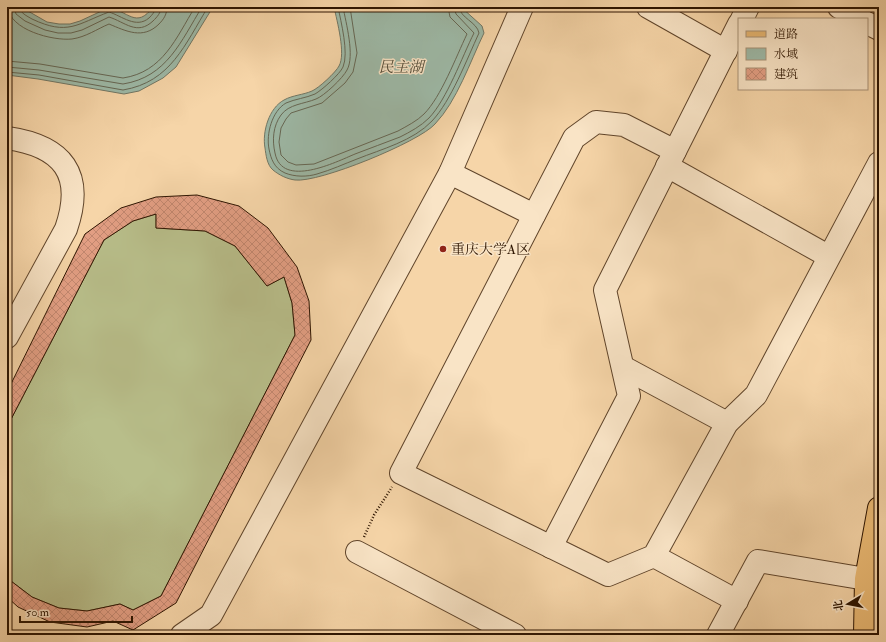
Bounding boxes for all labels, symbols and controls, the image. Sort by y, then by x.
legend [738,18,868,90]
text: 道路 [774,27,798,42]
text: 水域 [774,47,798,62]
water label: 民主湖 [378,58,426,77]
text: 建筑 [774,67,798,82]
place label: 重庆大学A区 [451,241,530,258]
marker: 重庆大学A区 [438,244,448,254]
north arrow [828,584,868,624]
scale bar [20,598,132,624]
text: 北 [831,599,846,612]
text: 50 m [26,605,50,620]

